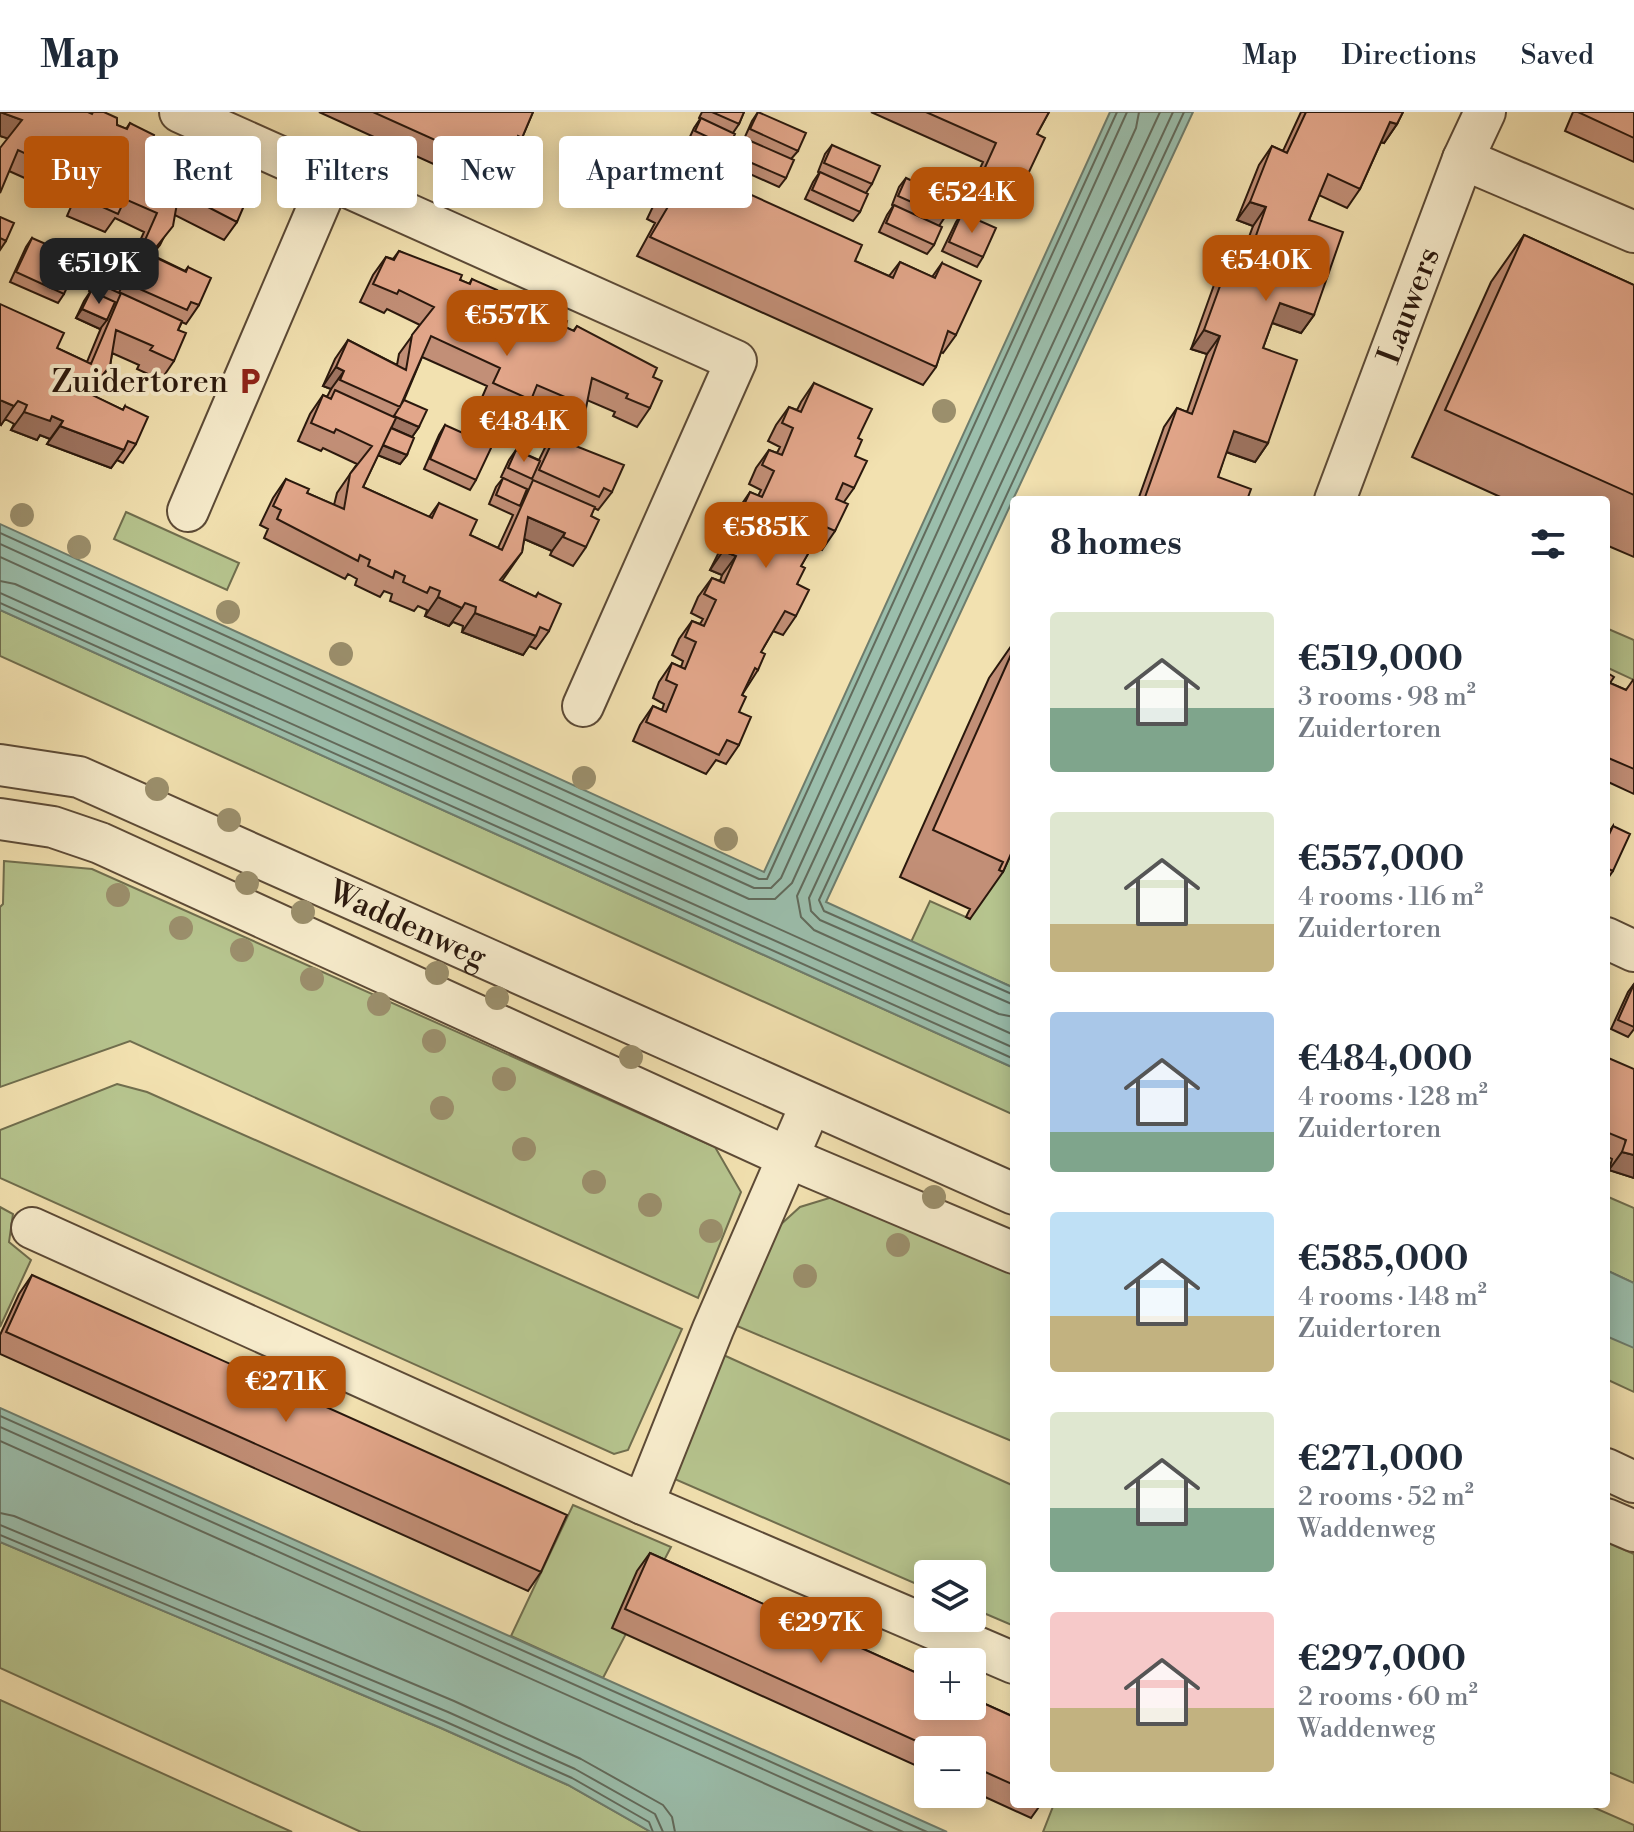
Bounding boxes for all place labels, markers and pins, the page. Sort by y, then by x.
pin: €524K [916,167,1028,235]
pin: €540K [1210,235,1322,303]
pin: €519K [43,238,155,306]
pin: €557K [451,290,563,358]
place label: Zuidertoren [52,362,228,402]
parking icon: Zuidertoren [235,366,265,396]
pin: €484K [468,396,580,464]
pin: €585K [710,502,822,570]
pin: €271K [230,1356,342,1424]
pin: €297K [765,1597,877,1665]

